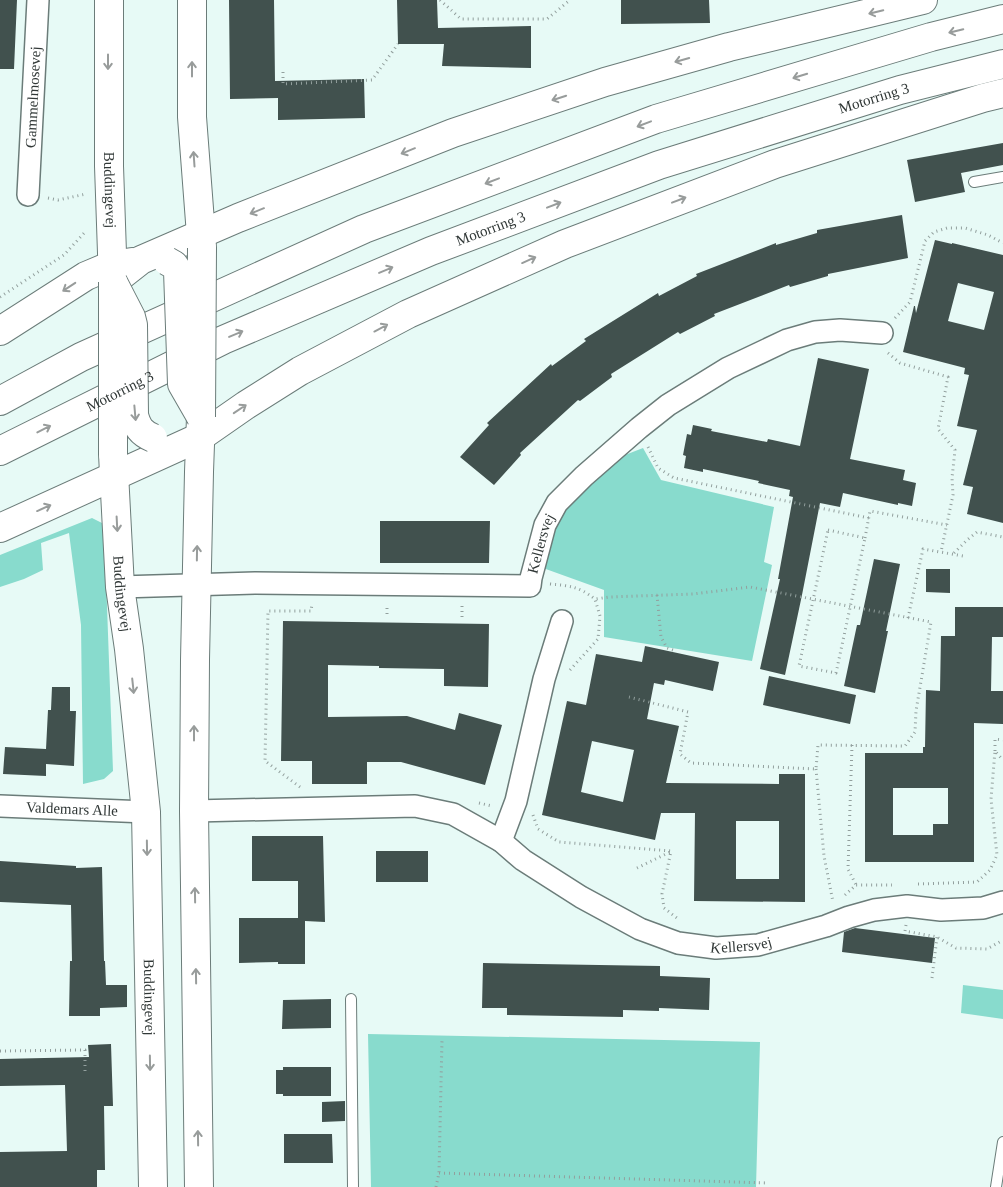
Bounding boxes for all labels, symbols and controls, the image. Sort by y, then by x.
one-way arrow [868,7,884,17]
one-way arrow [948,26,964,36]
street label: Gammelmosevej [22,46,44,148]
one-way arrow [103,54,113,70]
one-way arrow [675,56,691,66]
one-way arrow [187,61,197,77]
one-way arrow [792,72,808,82]
street label: Motorring 3 [837,80,911,117]
one-way arrow [551,93,567,103]
one-way arrow [637,120,653,129]
one-way arrow [401,146,416,156]
one-way arrow [190,151,199,167]
street label: Buddingevej [101,152,119,229]
one-way arrow [485,177,500,186]
one-way arrow [671,195,687,204]
one-way arrow [545,200,561,209]
one-way arrow [250,206,265,216]
street label: Motorring 3 [454,208,528,249]
one-way arrow [521,255,536,265]
one-way arrow [378,265,393,275]
one-way arrow [62,282,76,292]
one-way arrow [373,323,388,332]
one-way arrow [228,328,243,338]
street label: Motorring 3 [84,368,156,415]
one-way arrow [233,404,247,414]
one-way arrow [130,405,140,421]
one-way arrow [36,424,51,434]
one-way arrow [36,502,51,512]
street label: Kellersvej [525,511,558,575]
one-way arrow [112,516,121,532]
one-way arrow [193,545,202,561]
street label: Buddingevej [110,555,134,633]
one-way arrow [128,678,138,694]
one-way arrow [189,725,199,742]
street label: Valdemars Alle [26,799,119,819]
one-way arrow [142,840,151,856]
one-way arrow [190,888,200,904]
street label: Kellersvej [709,934,774,957]
street label: Buddingevej [141,959,158,1036]
one-way arrow [191,968,201,984]
one-way arrow [146,1055,155,1071]
one-way arrow [193,1131,203,1147]

